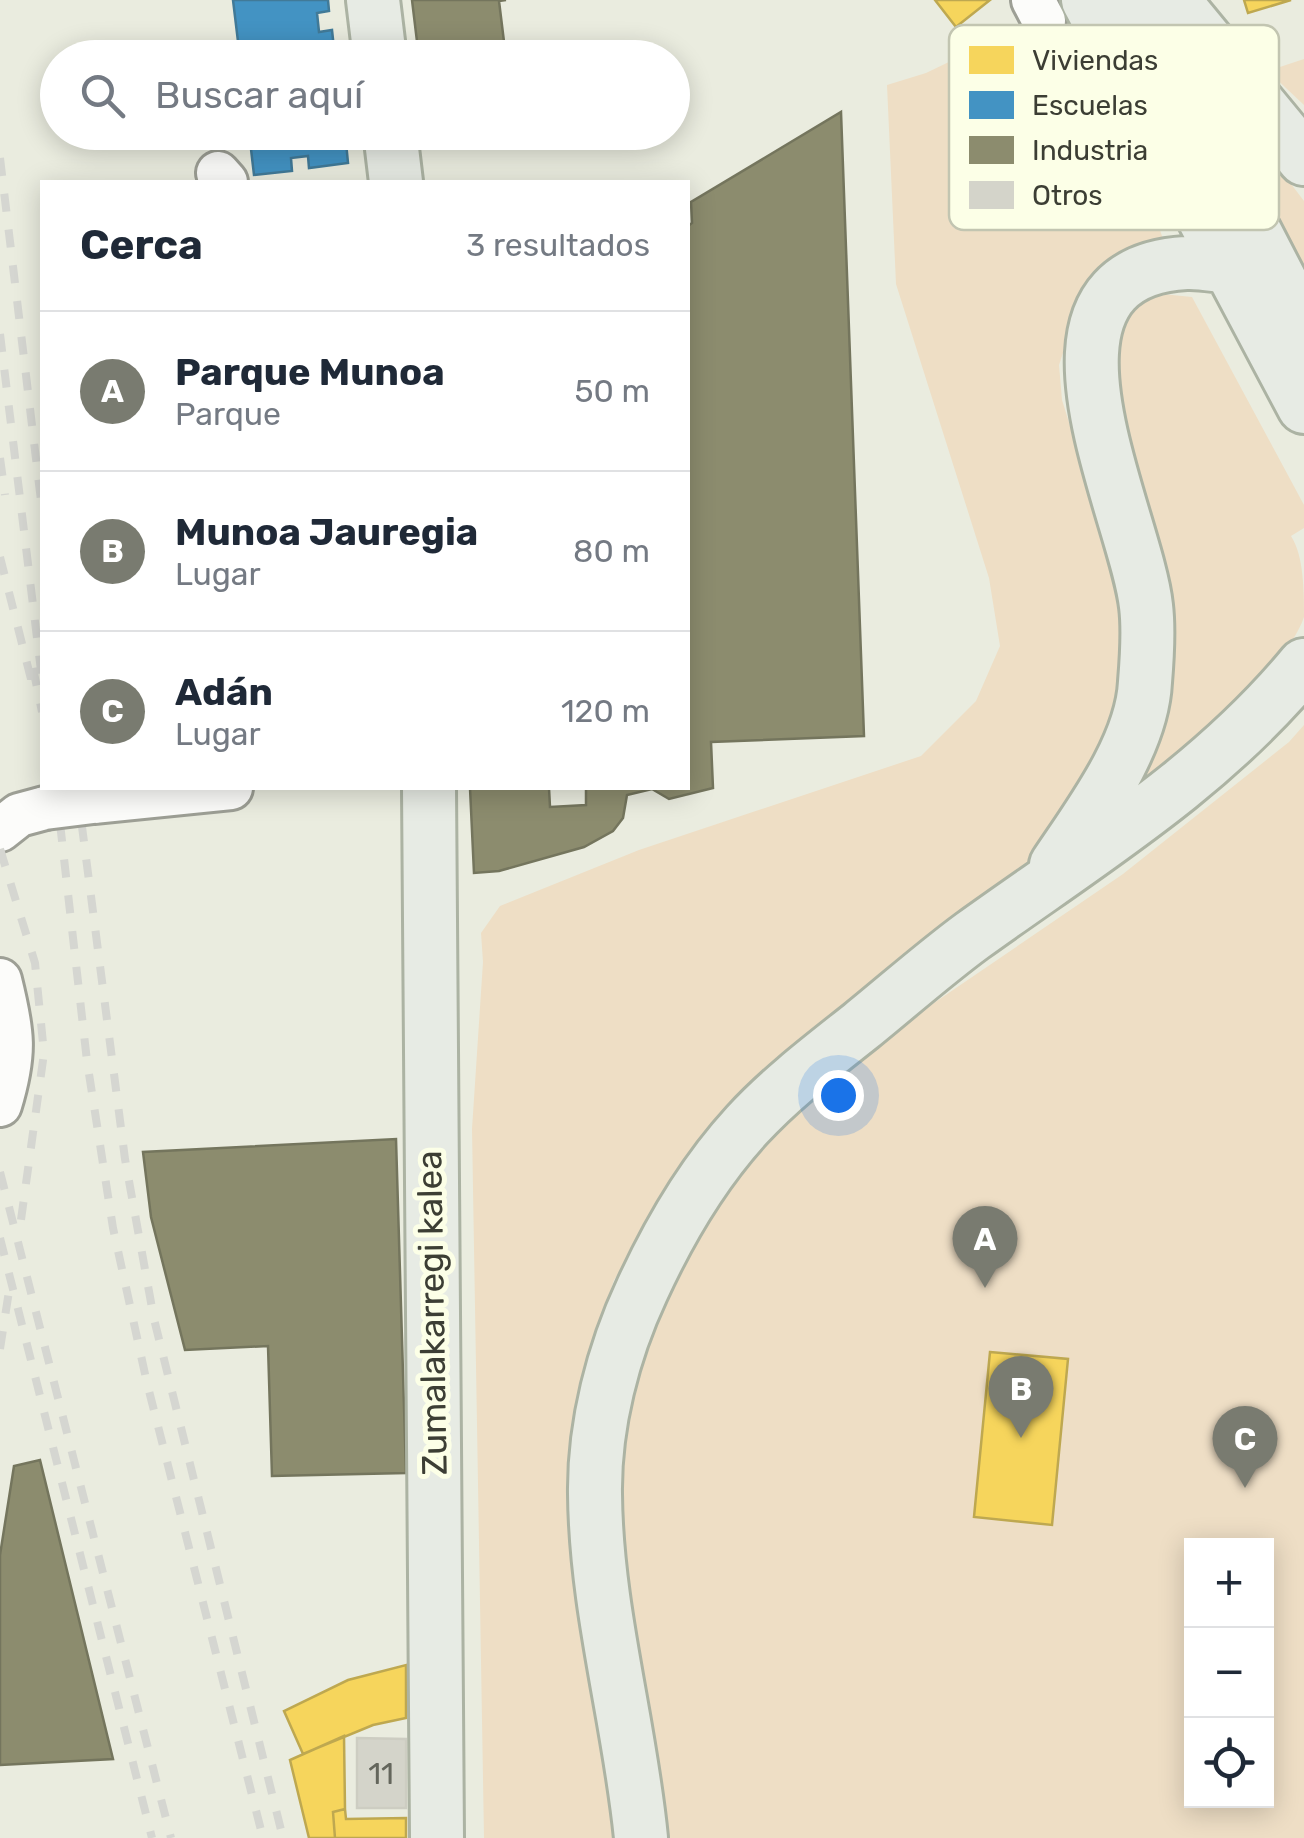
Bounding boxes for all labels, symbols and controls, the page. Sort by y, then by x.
legend [949,25,1279,230]
search box [40,40,690,150]
text: Viviendas [1032,44,1158,77]
icon: search [75,68,130,123]
text: Buscar aquí [155,72,363,118]
text: Escuelas [1032,89,1148,122]
text: Industria [1032,134,1148,167]
text: Otros [1032,179,1103,212]
text: Cerca [80,220,203,270]
text: 3 resultados [466,226,650,264]
text: Parque Munoa [175,349,445,395]
text: A [101,372,124,410]
text: 50 m [574,372,650,410]
text: Parque [175,395,281,433]
text: Munoa Jauregia [175,509,478,555]
text: B [101,532,124,570]
text: 80 m [573,532,650,570]
text: Lugar [175,555,261,593]
text: Adán [175,669,273,715]
text: C [101,692,124,730]
text: 120 m [561,692,650,730]
text: Lugar [175,715,261,753]
your location [813,1070,864,1121]
street label: Zumalakarregi kalea [408,1150,456,1476]
pin: A [952,1206,1018,1288]
pin: B [988,1356,1054,1438]
pin: C [1212,1406,1278,1488]
map controls [1184,1538,1274,1808]
button: + [1184,1538,1274,1628]
button: − [1184,1628,1274,1718]
button: locate [1184,1718,1274,1808]
house number: 11 [368,1756,394,1792]

